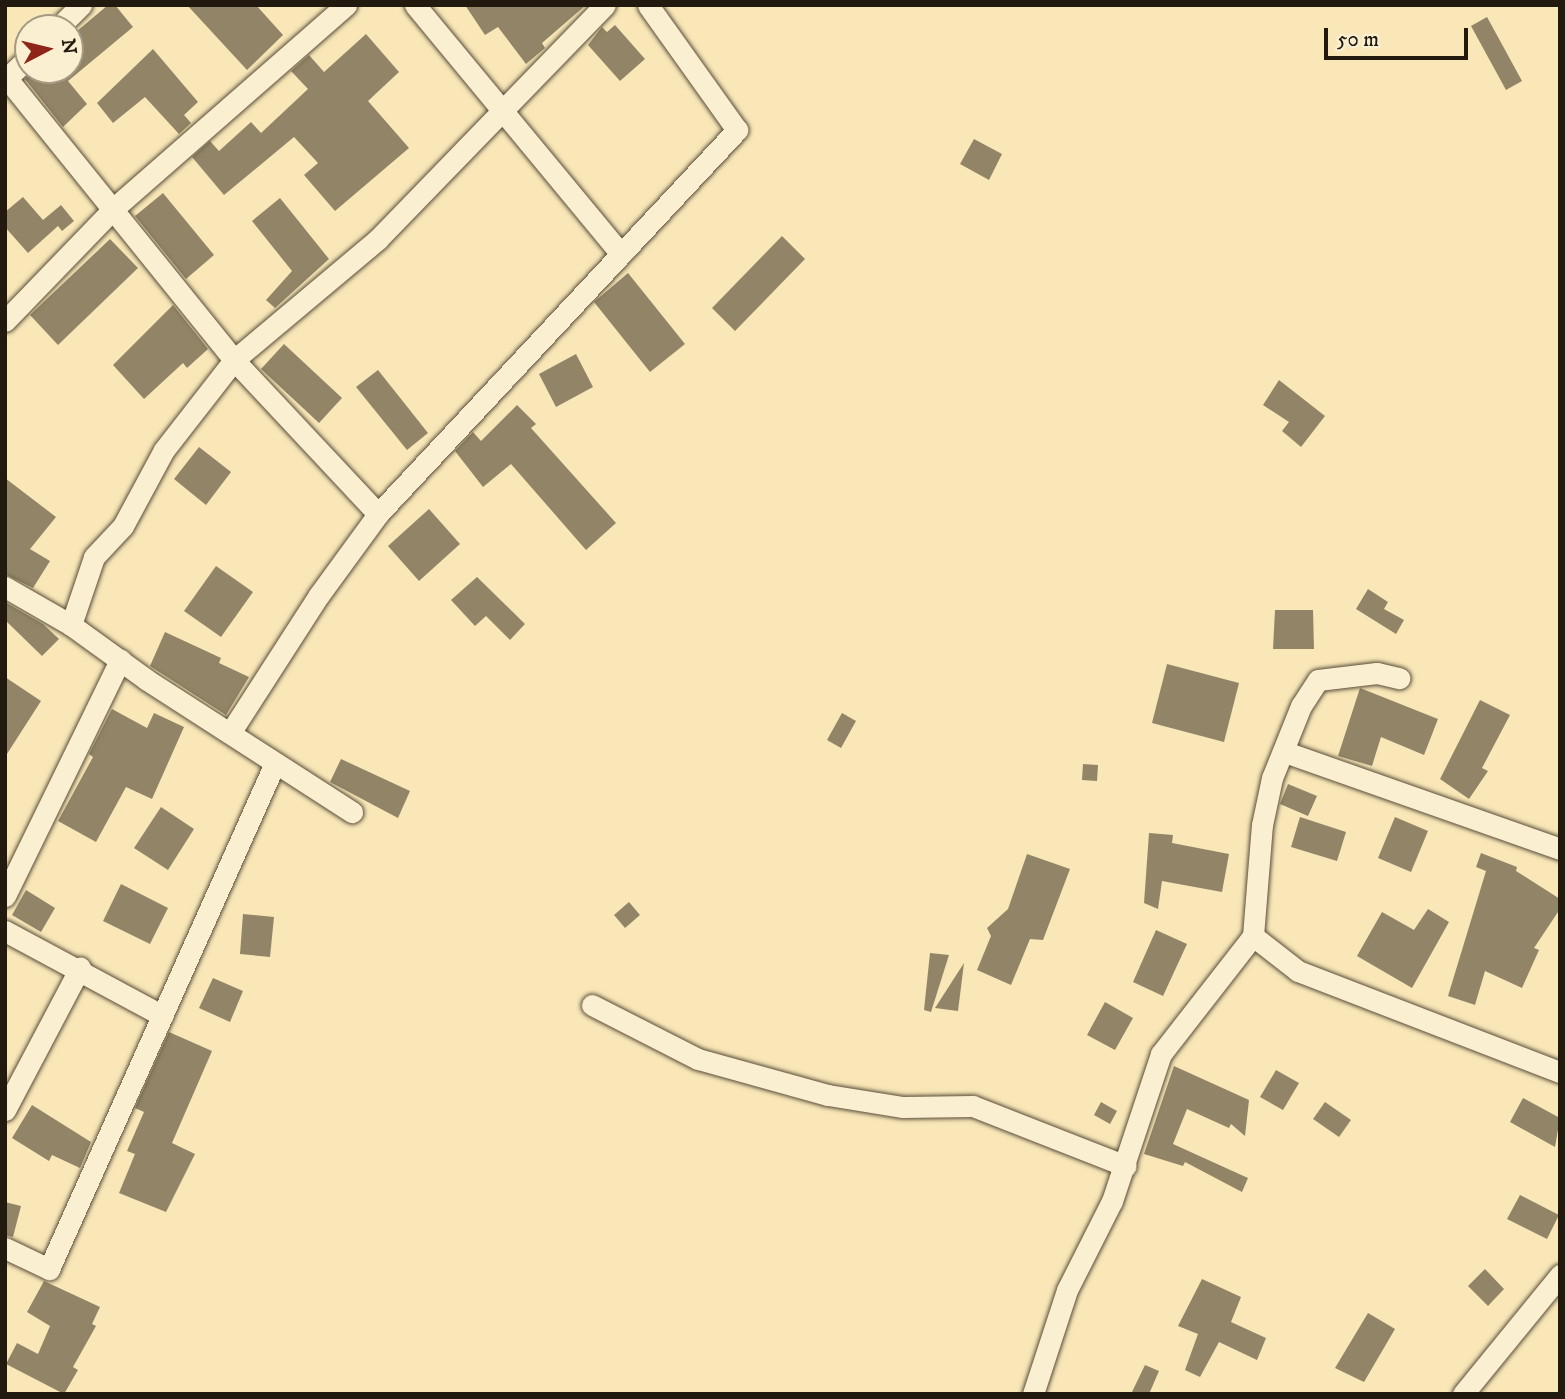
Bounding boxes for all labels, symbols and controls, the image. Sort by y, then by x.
north arrow [14,14,84,84]
scale bar [1327,14,1470,58]
text: 50 m [1337,27,1379,53]
text: N [56,37,81,56]

